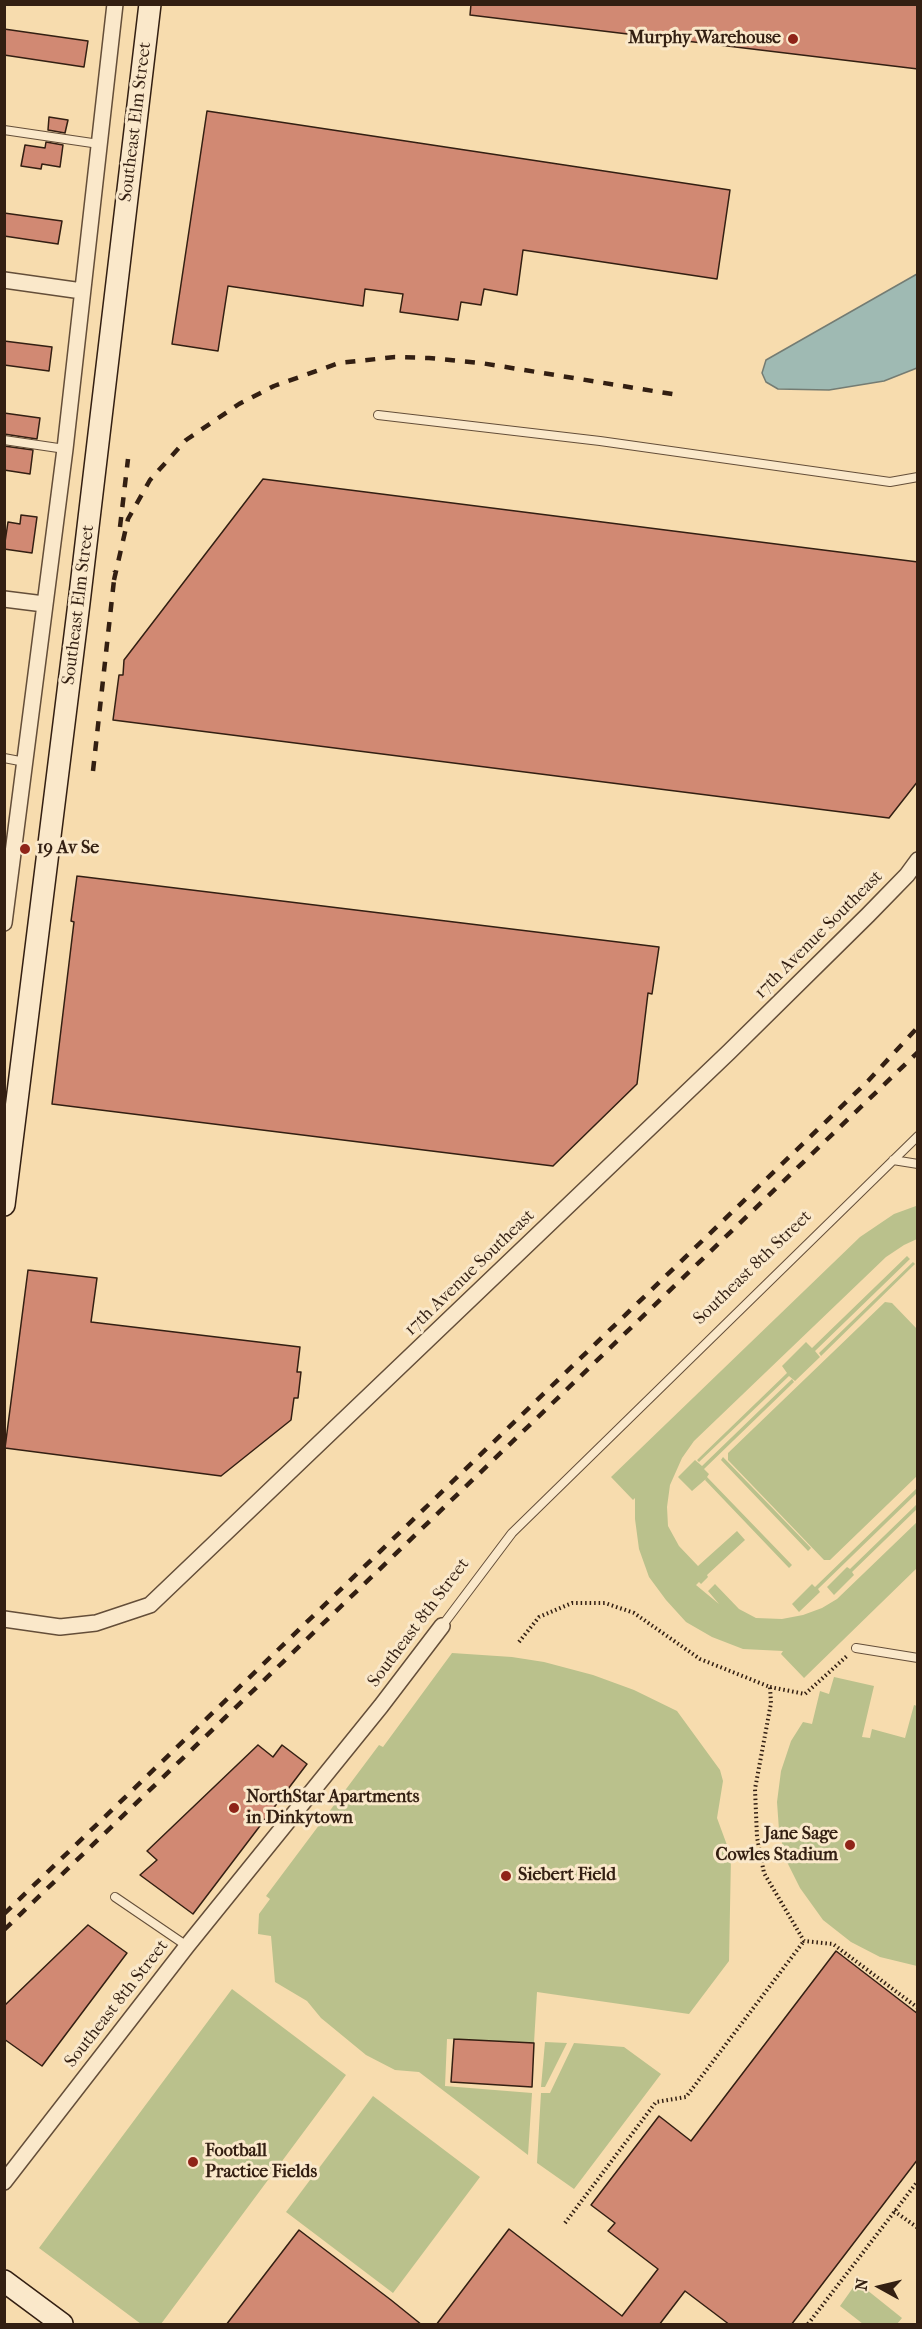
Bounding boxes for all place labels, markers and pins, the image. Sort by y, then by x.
place label: Murphy Warehouse [628,28,781,50]
marker: Murphy Warehouse [786,32,800,46]
place label: 19 Av Se [37,838,99,860]
marker: 19 Av Se [18,842,32,856]
place label: NorthStar Apartments in Dinkytown [246,1787,419,1830]
marker: NorthStar Apartments in Dinkytown [227,1801,241,1815]
place label: Jane Sage Cowles Stadium [715,1824,838,1866]
marker: Jane Sage Cowles Stadium [843,1838,857,1852]
place label: Siebert Field [518,1865,616,1887]
marker: Siebert Field [499,1869,513,1883]
place label: Football Practice Fields [205,2141,317,2184]
marker: Football Practice Fields [186,2155,200,2169]

